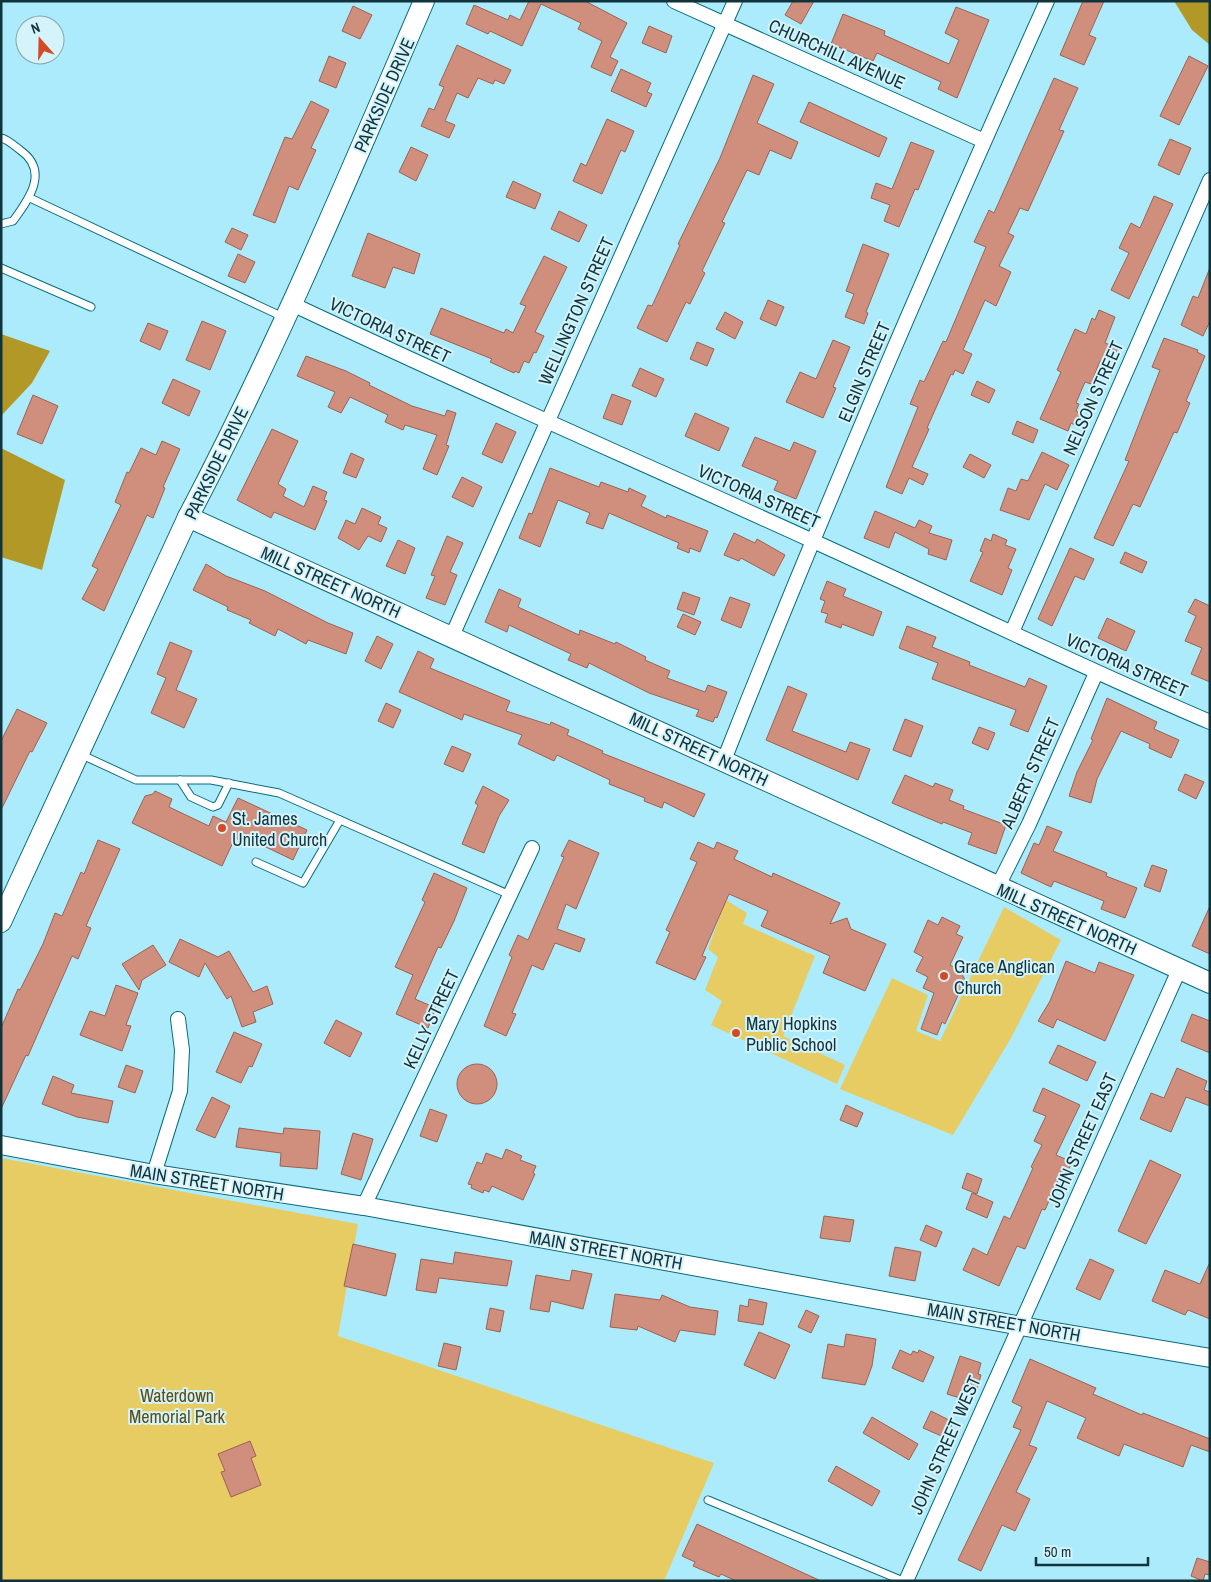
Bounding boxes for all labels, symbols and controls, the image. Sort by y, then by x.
street label: CHURCHILL AVENUE [765,13,909,95]
north arrow [15,15,65,65]
text: N [29,18,43,38]
street label: PARKSIDE DRIVE [348,34,420,156]
street label: WELLINGTON STREET [532,233,620,389]
street label: VICTORIA STREET [325,291,455,369]
street label: ELGIN STREET [832,318,896,426]
street label: NELSON STREET [1057,337,1129,459]
street label: PARKSIDE DRIVE [178,402,254,524]
street label: VICTORIA STREET [694,458,824,534]
street label: MILL STREET NORTH [257,540,405,624]
street label: VICTORIA STREET [1062,627,1192,703]
street label: MILL STREET NORTH [625,706,773,792]
street label: ALBERT STREET [994,713,1066,833]
place label: St. James United Church [232,806,327,852]
marker: St. James United Church [216,822,228,834]
street label: MILL STREET NORTH [993,877,1141,961]
place label: Grace Anglican Church [954,954,1055,1000]
street label: KELLY STREET [397,965,465,1073]
marker: Grace Anglican Church [938,970,950,982]
place label: Mary Hopkins Public School [746,1011,837,1057]
marker: Mary Hopkins Public School [730,1027,742,1039]
street label: JOHN STREET EAST [1041,1069,1123,1211]
street label: MAIN STREET NORTH [128,1158,286,1206]
street label: MAIN STREET NORTH [527,1224,685,1276]
street label: MAIN STREET NORTH [925,1296,1083,1348]
street label: JOHN STREET WEST [903,1372,987,1518]
park label: Waterdown Memorial Park [129,1383,226,1429]
scale bar [1036,1534,1148,1566]
text: 50 m [1044,1541,1071,1562]

